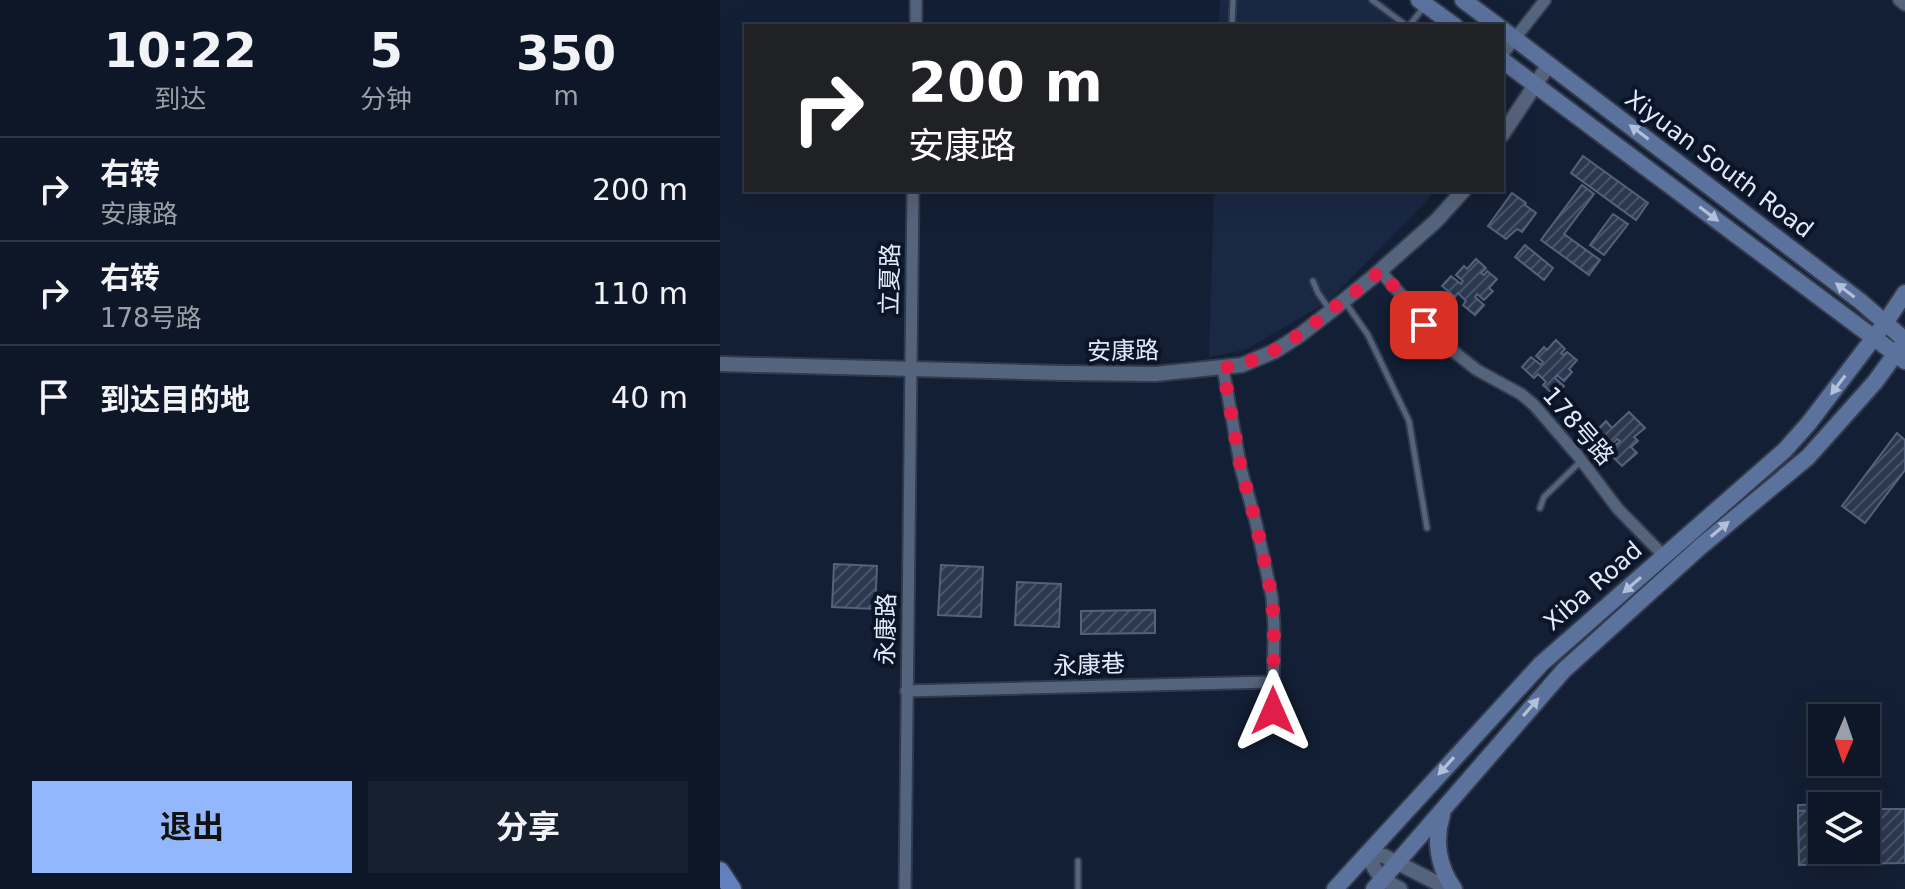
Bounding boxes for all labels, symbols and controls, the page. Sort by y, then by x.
text: 10:22 [104,22,257,78]
text: 5 [370,22,403,78]
text: 350 [516,25,616,81]
text: 200 m [908,49,1103,114]
icon: right [776,56,880,160]
text: m [553,81,579,111]
text: 到达 [154,84,206,114]
text: 分钟 [360,84,412,114]
street label: Xiyuan South Road [1620,84,1818,244]
text: 安康路 [908,125,1016,166]
one-way arrow [1628,125,1649,141]
text: 右转 [100,156,160,191]
icon: right [32,167,76,211]
text: 200 m [592,172,688,207]
text: 安康路 [100,199,178,229]
one-way arrow [1699,206,1720,222]
street label: 立夏路 [875,243,905,315]
text: 右转 [100,260,160,295]
icon: right [32,271,76,315]
text: 110 m [592,276,688,311]
one-way arrow [1835,282,1856,298]
pin [1390,291,1458,359]
text: 178号路 [100,303,202,333]
icon: arrive [1402,303,1446,347]
street label: 安康路 [1087,336,1159,366]
one-way arrow [1830,374,1846,395]
icon: arrive [32,375,76,419]
text: 40 m [611,380,688,415]
street label: 178号路 [1537,381,1619,471]
text: 到达目的地 [100,382,250,417]
one-way arrow [1710,521,1730,538]
street label: Xiba Road [1538,536,1648,636]
one-way arrow [1622,575,1641,593]
street label: 永康路 [871,593,901,665]
street label: 永康巷 [1053,650,1125,680]
position arrow [1231,669,1315,753]
one-way arrow [1522,698,1539,718]
north arrow [1808,704,1880,776]
map controls [1808,704,1880,864]
one-way arrow [1438,756,1455,776]
button: 退出 [32,781,352,873]
button: 分享 [368,781,688,873]
button: layers [1808,792,1880,864]

